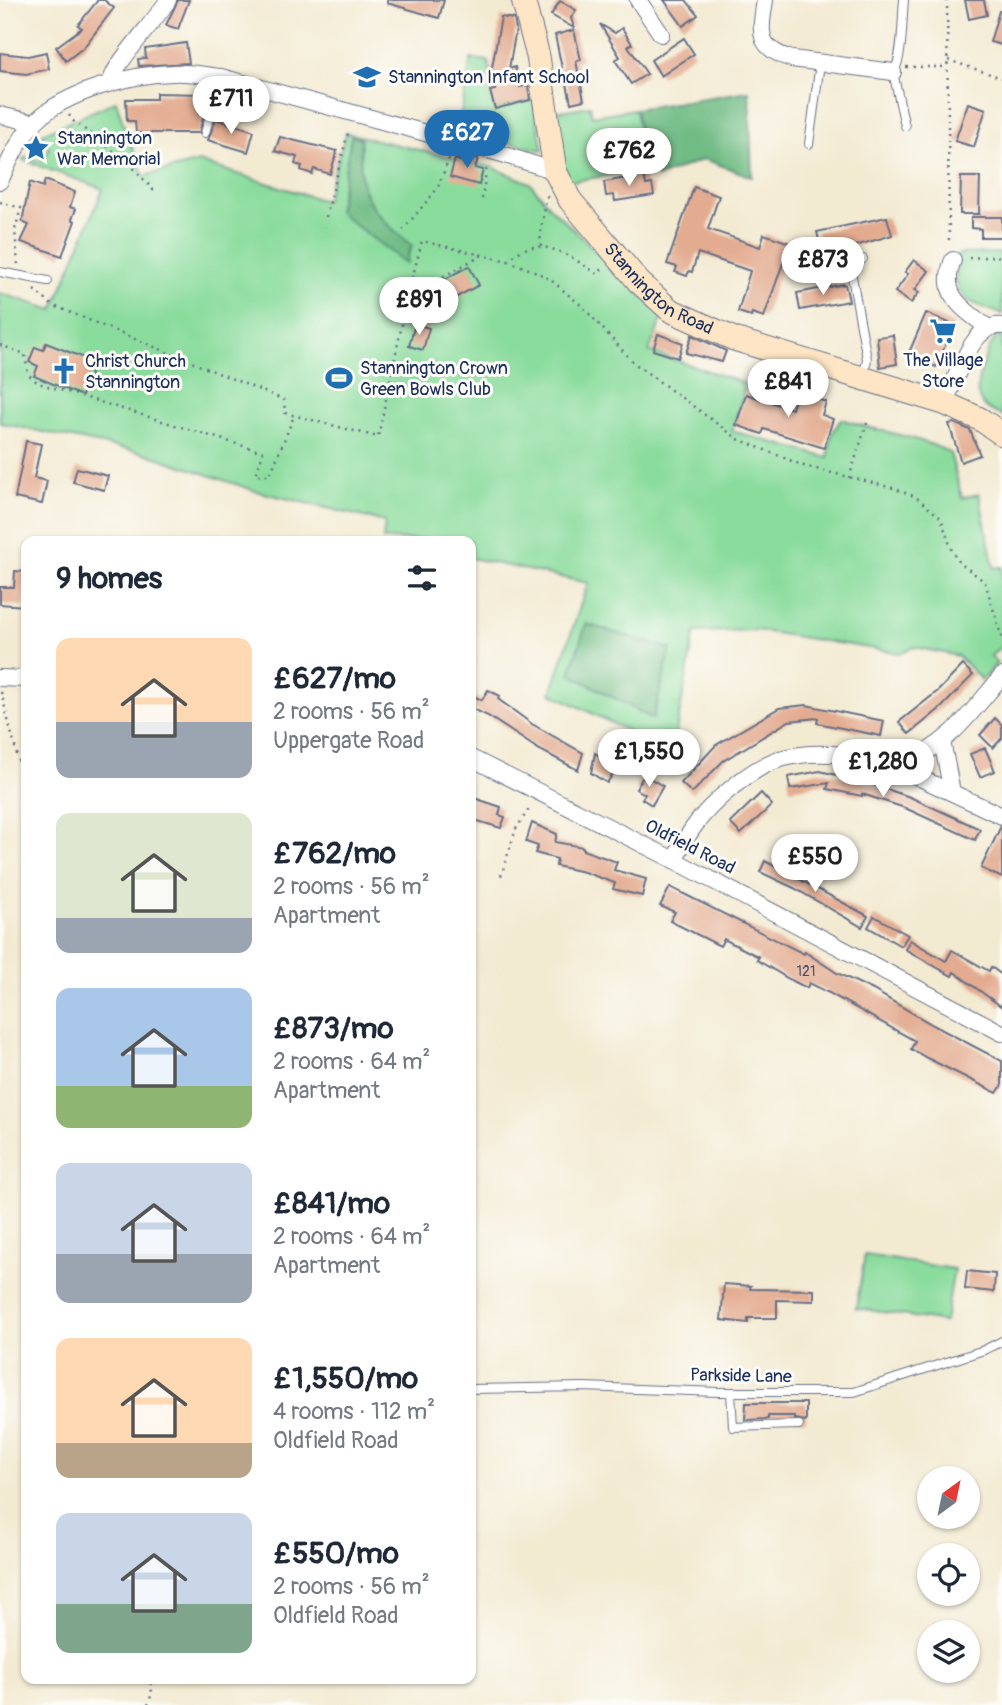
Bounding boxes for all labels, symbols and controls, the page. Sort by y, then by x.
school or university icon: Stannington Infant School [352,62,382,92]
place label: Stannington Infant School [388,66,590,89]
pin: £711 [190,76,272,136]
text: £711 [209,84,253,113]
pin: £627 [426,110,508,170]
text: £627 [440,118,494,147]
place label: Stannington War Memorial [57,127,161,171]
pin: £762 [588,128,670,188]
place icon: Stannington War Memorial [21,133,51,163]
text: £762 [602,136,656,165]
street label: Stannington Road [599,238,717,340]
pin: £873 [782,238,864,297]
text: £873 [797,245,849,274]
pin: £891 [378,278,460,337]
text: £891 [395,285,443,314]
supermarket icon: The Village Store [928,316,958,346]
place label: The Village Store [903,349,983,393]
place label: Christ Church Stannington [85,350,186,394]
church icon: Christ Church Stannington [49,356,79,386]
place label: Stannington Crown Green Bowls Club [360,357,508,401]
pin: £841 [747,360,829,419]
sports icon: Stannington Crown Green Bowls Club [324,363,354,393]
text: £841 [764,367,812,396]
icon: filters [403,559,441,597]
text: 9 homes [56,560,162,597]
text: £627/mo [273,660,396,697]
icon: home [112,666,196,750]
text: 2 rooms · 56 m² [273,697,430,726]
text: Uppergate Road [273,726,424,755]
pin: £1,550 [592,730,706,789]
text: £1,550 [614,737,684,766]
pin: £1,280 [826,740,940,799]
text: £1,280 [848,747,918,776]
street label: Oldfield Road [641,814,739,880]
pin: £550 [774,834,856,894]
text: £762/mo [273,835,396,872]
icon: home [112,841,196,925]
text: £550 [787,842,843,871]
text: 2 rooms · 56 m² [273,872,430,901]
text: Apartment [273,901,380,930]
house number: 121 [797,963,815,980]
text: £873/mo [273,1010,394,1047]
icon: home [112,1016,196,1100]
text: 2 rooms · 64 m² [273,1047,430,1076]
text: Apartment [273,1076,380,1105]
text: £841/mo [273,1185,390,1222]
icon: home [112,1191,196,1275]
text: 2 rooms · 64 m² [273,1222,430,1251]
text: Apartment [273,1251,380,1280]
text: £1,550/mo [273,1360,418,1397]
street label: Parkside Lane [690,1364,792,1388]
icon: home [112,1366,196,1450]
text: 4 rooms · 112 m² [273,1397,435,1426]
text: Oldfield Road [273,1426,399,1455]
north arrow [917,1466,980,1530]
map controls [917,1466,980,1683]
text: £550/mo [273,1535,399,1572]
icon: home [112,1541,196,1625]
button: locate [917,1543,980,1606]
text: 2 rooms · 56 m² [273,1572,430,1601]
text: Oldfield Road [273,1601,399,1630]
button: layers [917,1620,980,1683]

